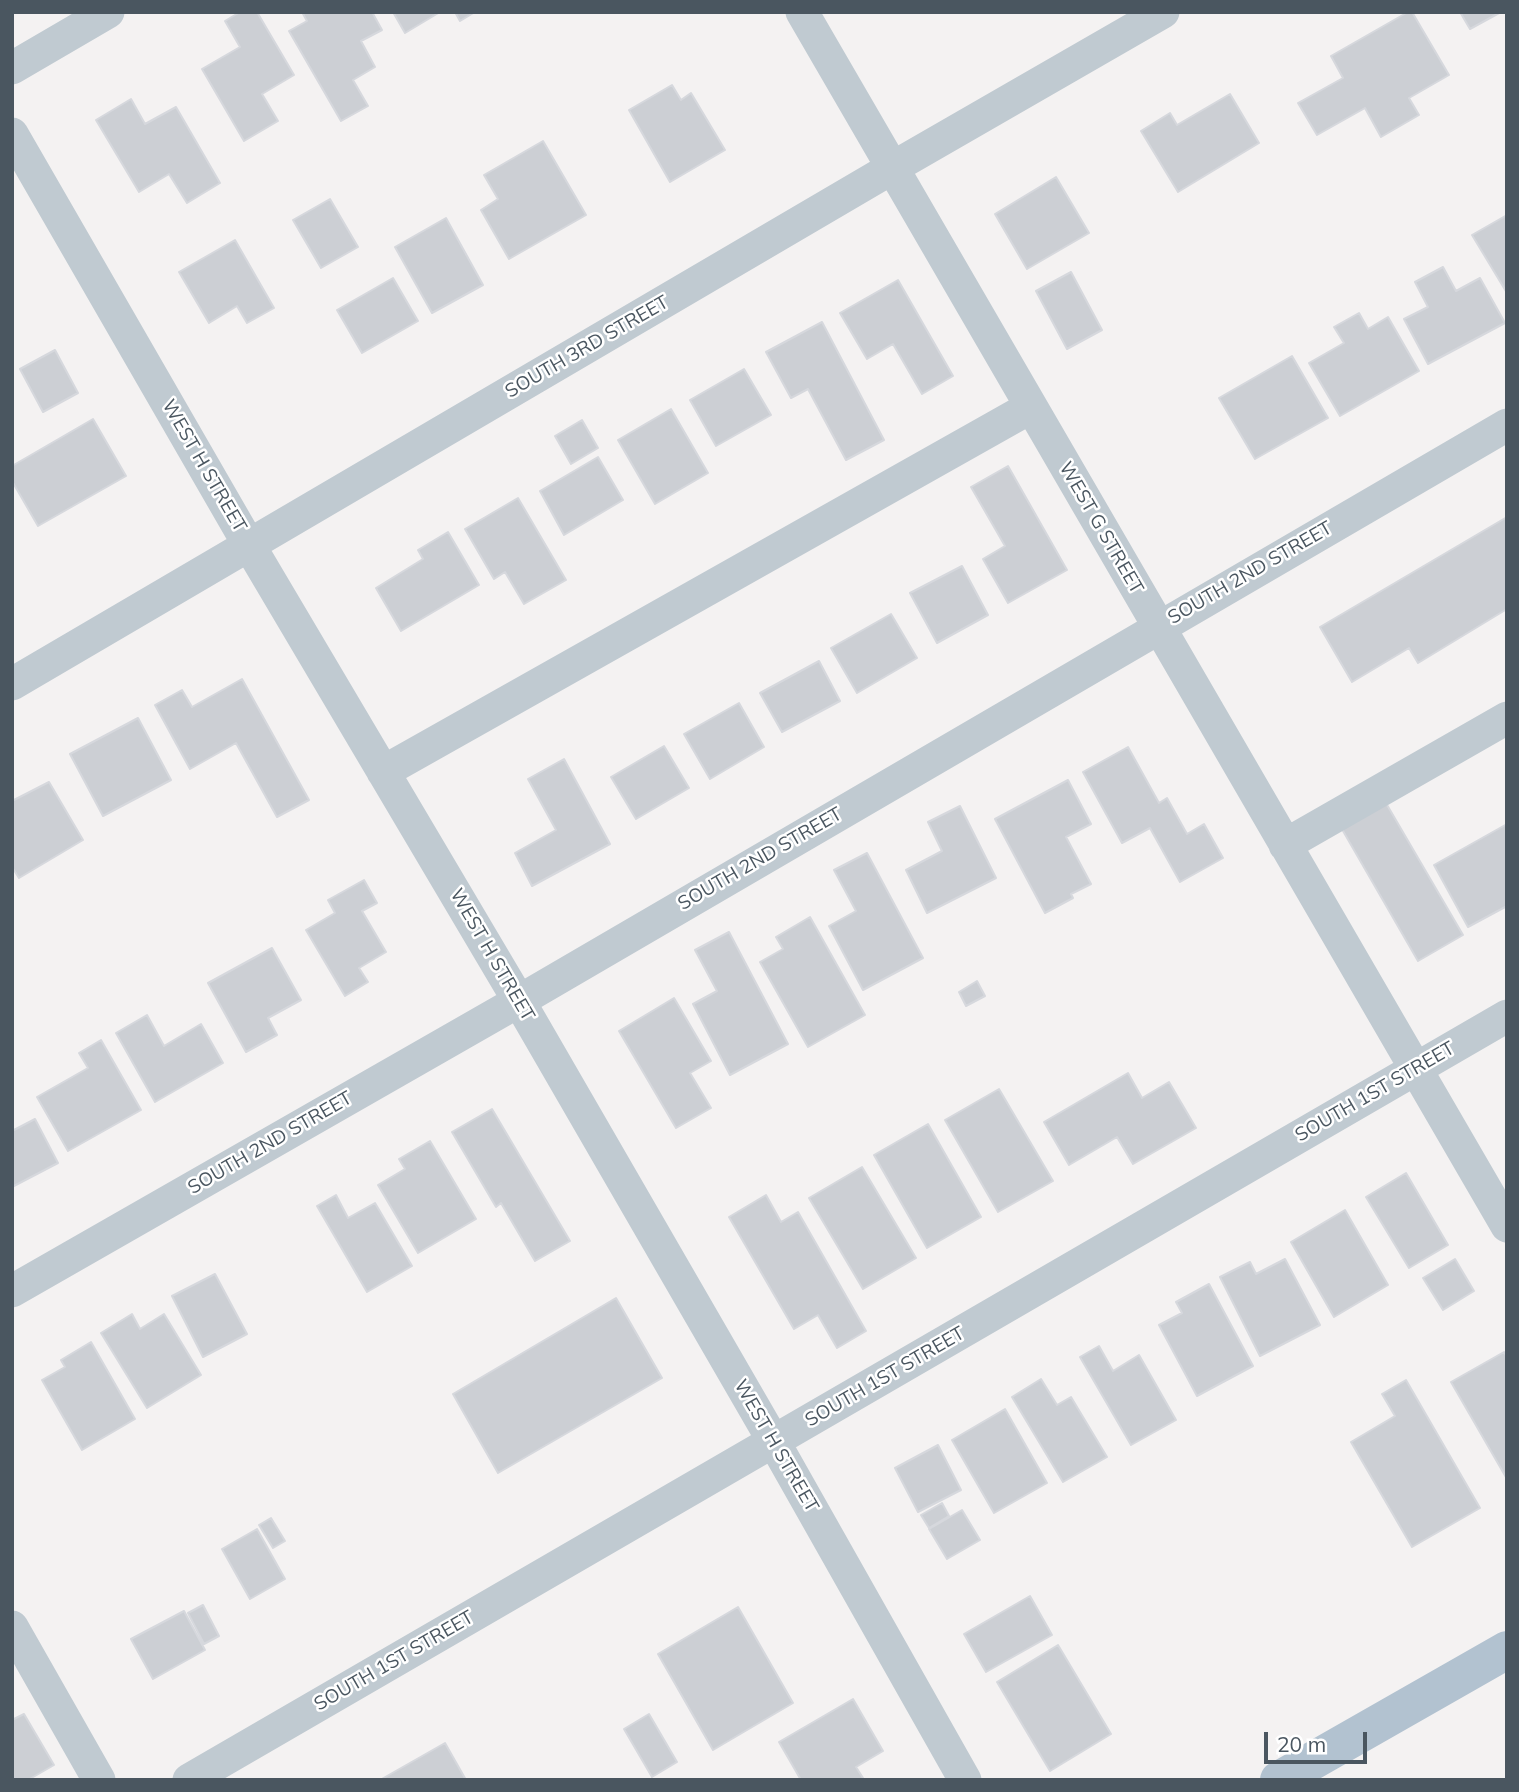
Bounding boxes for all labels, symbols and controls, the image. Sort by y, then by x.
street label: SOUTH 3RD STREET [501,291,673,403]
street label: WEST H STREET [157,396,251,536]
street label: WEST G STREET [1054,458,1148,598]
street label: SOUTH 2ND STREET [1164,517,1336,629]
street label: SOUTH 2ND STREET [674,803,846,915]
street label: WEST H STREET [445,885,539,1025]
street label: SOUTH 1ST STREET [1291,1037,1459,1147]
street label: SOUTH 2ND STREET [184,1087,356,1199]
street label: SOUTH 1ST STREET [801,1322,969,1432]
street label: WEST H STREET [729,1376,823,1516]
street label: SOUTH 1ST STREET [310,1606,478,1716]
scale bar [1267,1718,1370,1762]
text: 20 m [1277,1731,1326,1757]

